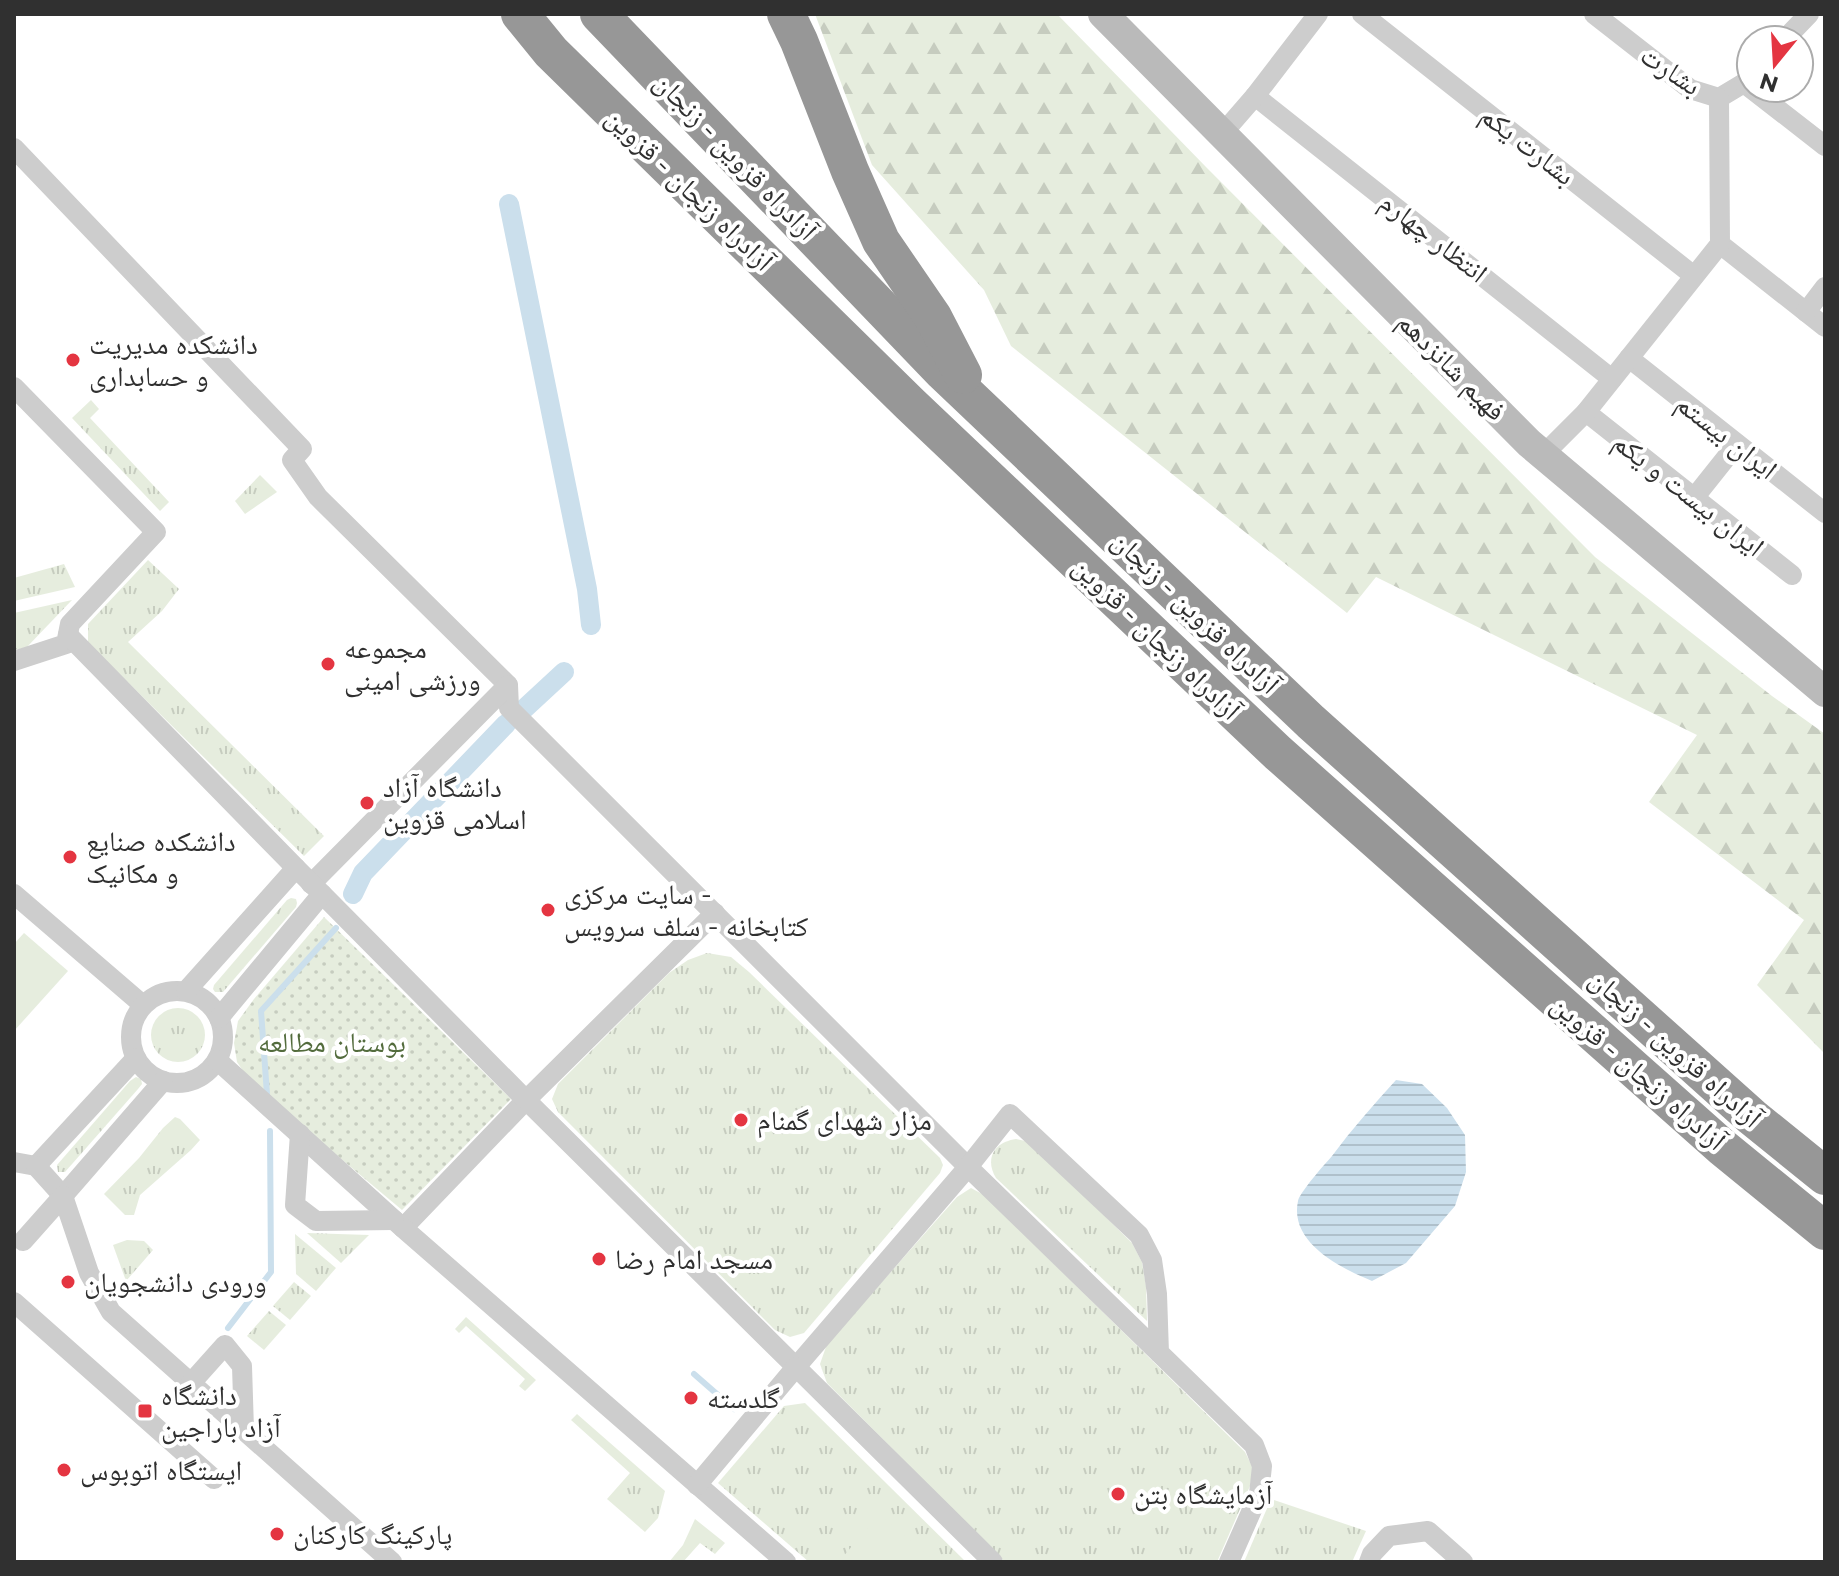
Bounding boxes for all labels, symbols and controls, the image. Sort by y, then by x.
north arrow [1735,24,1815,104]
street label: بشارت [1634,38,1708,102]
street label: آزادراه قزوین - زنجان [647,65,825,248]
text: N [1756,67,1782,98]
street label: بشارت یکم [1473,98,1582,194]
street label: آزادراه زنجان - قزوین [598,100,782,279]
street label: انتظار چهارم [1372,184,1495,291]
street label: فهیم شانزدهم [1389,305,1513,429]
place label: دانشکده مدیریت و حسابداری [89,327,258,393]
marker: دانشکده مدیریت و حسابداری [64,351,82,369]
street label: ایران بیستم [1668,386,1784,488]
street label: ایران بیست و یکم [1606,425,1771,565]
street label: آزادراه قزوین - زنجان [1104,523,1288,702]
street label: آزادراه زنجان - قزوین [1065,549,1249,728]
place label: مجموعه ورزشی امینی [344,631,481,698]
marker: مجموعه ورزشی امینی [319,655,337,673]
place label: دانشگاه آزاد اسلامی قزوین [383,770,527,837]
marker: دانشگاه آزاد اسلامی قزوین [358,794,376,812]
place label: دانشکده صنایع و مکانیک [86,824,236,890]
marker: دانشکده صنایع و مکانیک [61,848,79,866]
place label: سایت مرکزی - کتابخانه - سلف سرویس [564,877,809,944]
marker: سایت مرکزی - کتابخانه - سلف سرویس [539,901,557,919]
street label: آزادراه قزوین - زنجان [1582,962,1770,1136]
street label: آزادراه زنجان - قزوین [1544,987,1734,1158]
park label: بوستان مطالعه [258,1025,406,1059]
place label: مزار شهدای گمنام [757,1103,932,1139]
marker: مزار شهدای گمنام [732,1111,750,1129]
place label: مسجد امام رضا [615,1242,773,1278]
marker: مسجد امام رضا [590,1250,608,1268]
place label: ورودی دانشجویان [84,1265,267,1299]
marker: ورودی دانشجویان [59,1273,77,1291]
place label: دانشگاه آزاد باراجین [161,1378,281,1445]
place label: گلدسته [707,1381,780,1415]
marker: گلدسته [682,1389,700,1407]
marker: دانشگاه آزاد باراجین [136,1402,154,1420]
place label: ایستگاه اتوبوس [80,1453,242,1488]
marker: ایستگاه اتوبوس [55,1461,73,1479]
place label: آزمایشگاه بتن [1134,1477,1273,1512]
marker: آزمایشگاه بتن [1109,1485,1127,1503]
place label: پارکینگ کارکنان [293,1517,452,1551]
marker: پارکینگ کارکنان [268,1525,286,1543]

